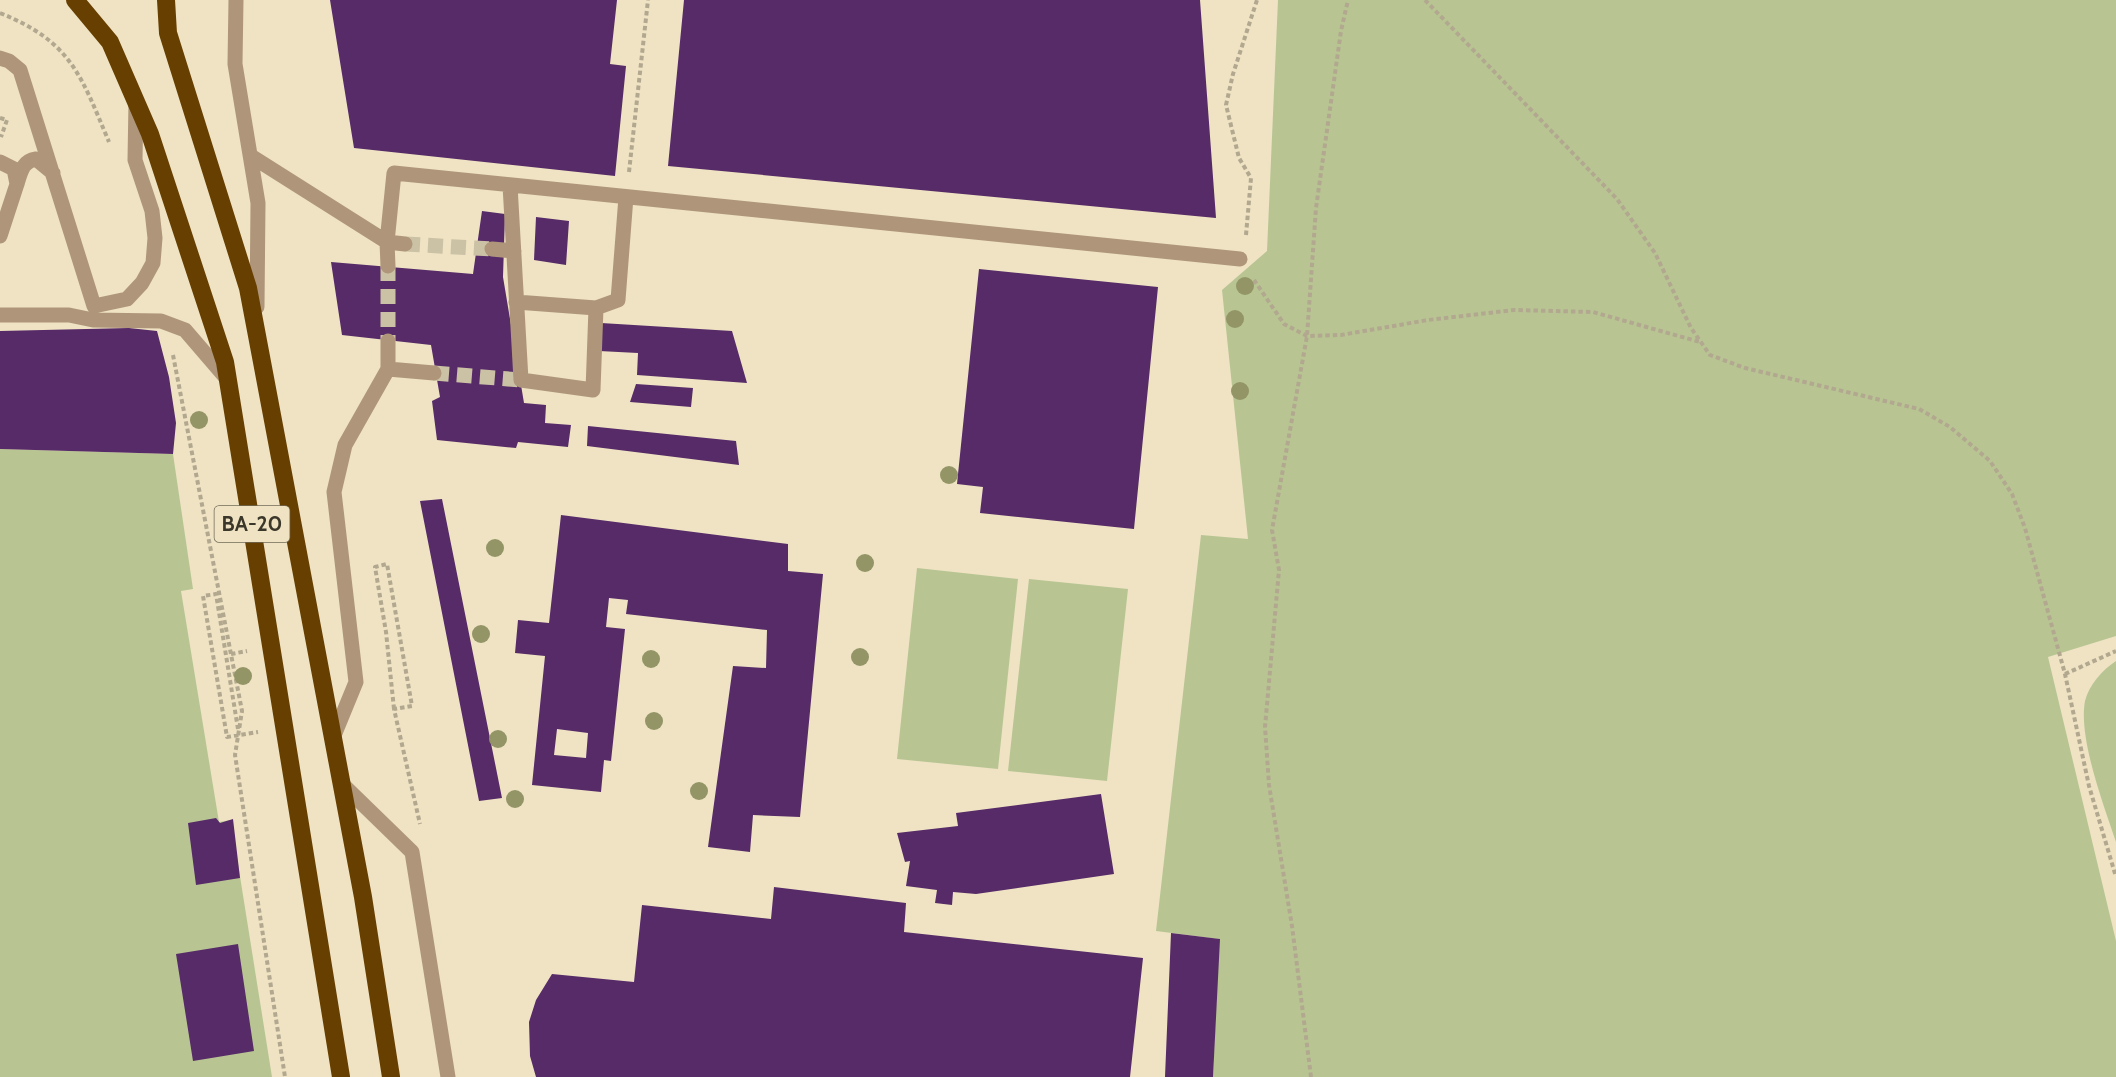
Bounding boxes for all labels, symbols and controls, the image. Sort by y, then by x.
road number: BA-20 [214,506,290,542]

